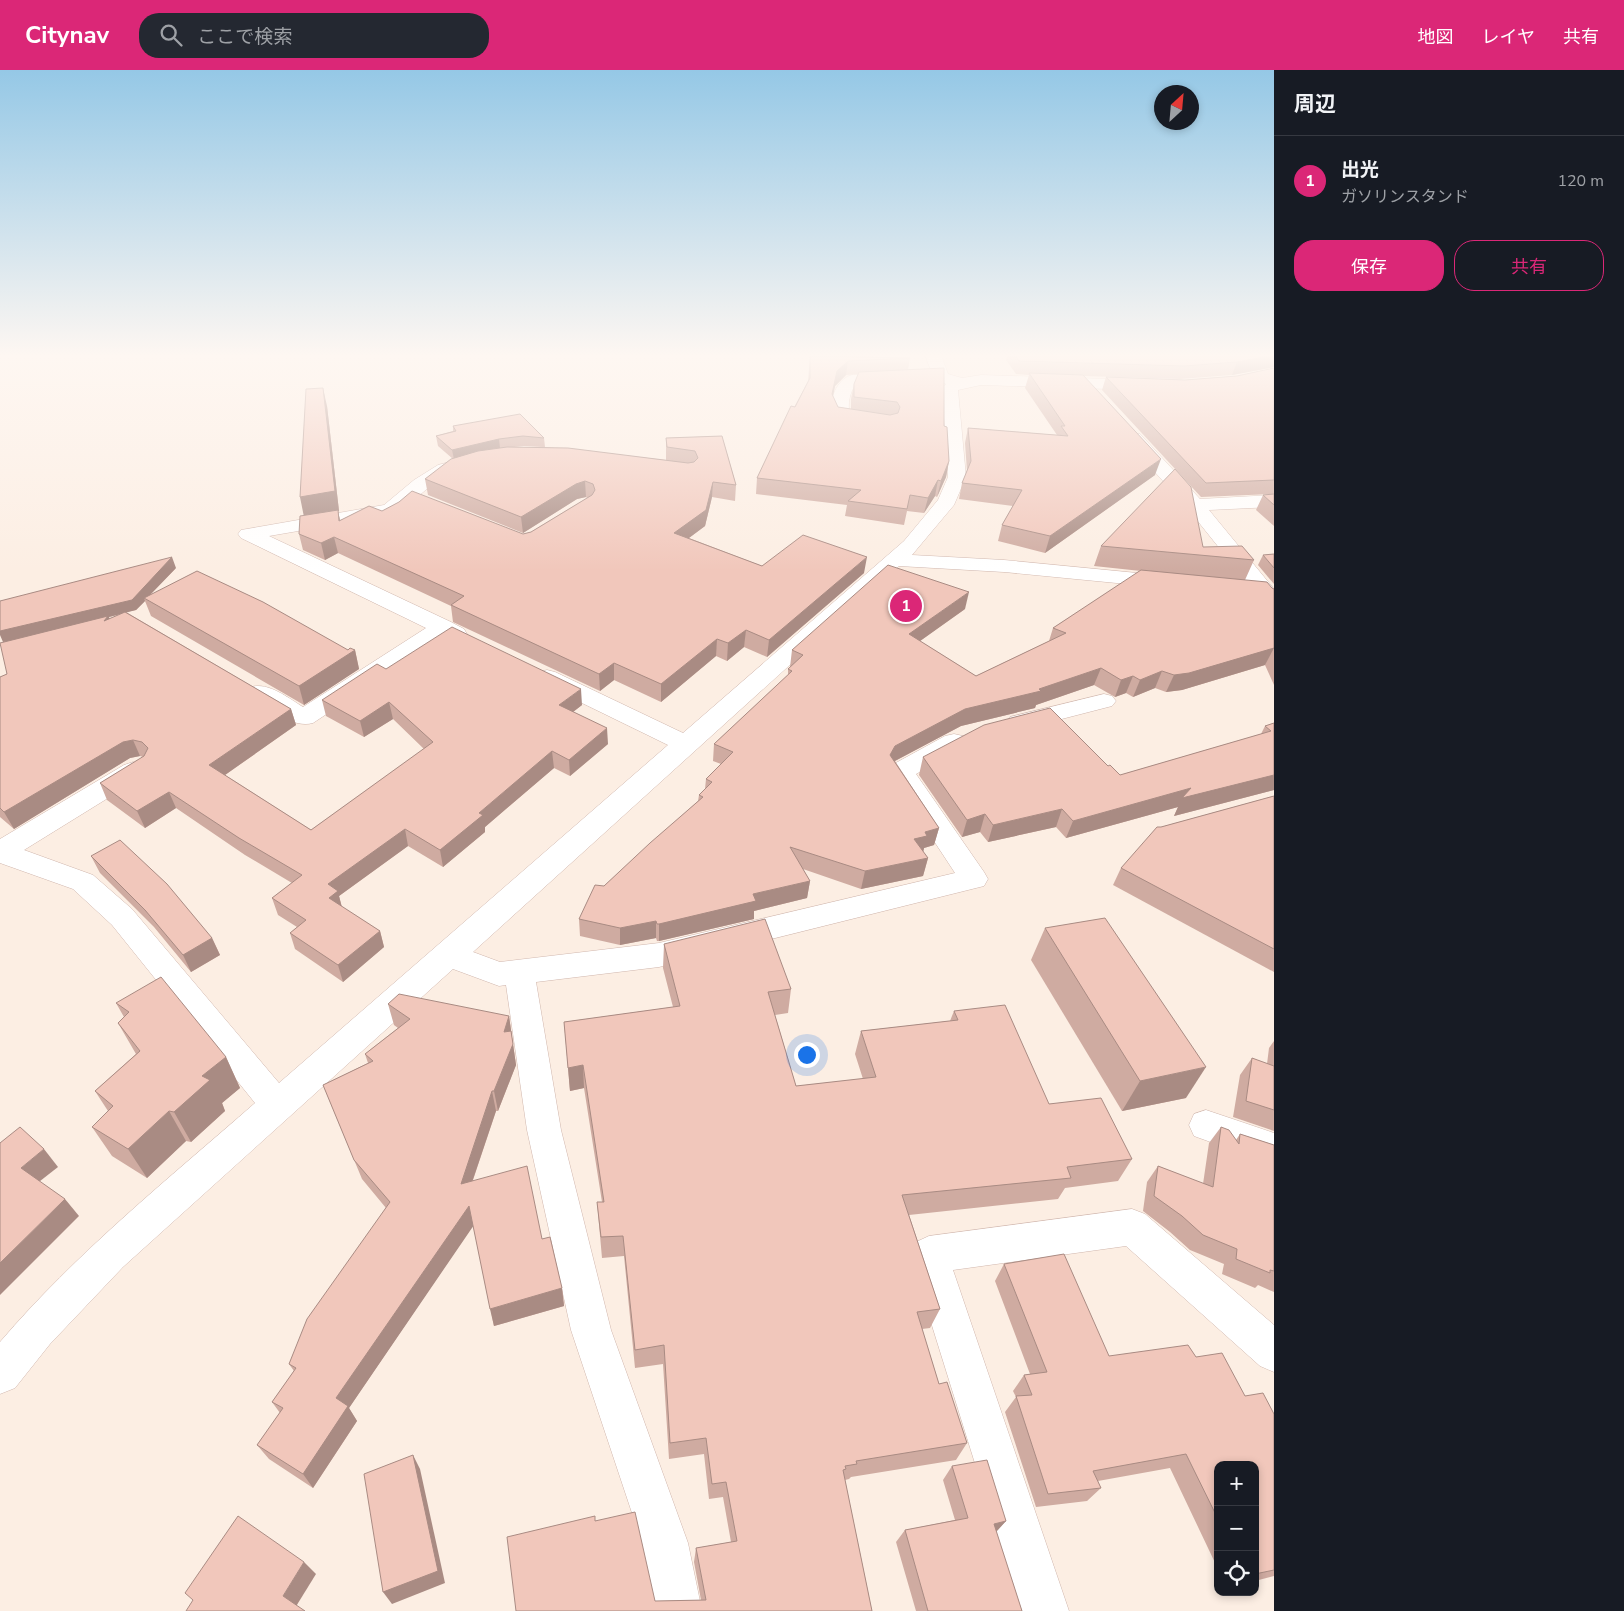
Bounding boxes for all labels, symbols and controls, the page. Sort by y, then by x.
search box [139,13,489,58]
text: Citynav [25,19,109,51]
icon: search [157,21,185,49]
text: ここで検索 [197,24,292,50]
text: 地図 [1418,25,1454,49]
text: レイヤ [1482,25,1535,49]
text: 共有 [1563,25,1599,49]
north arrow [1154,85,1199,130]
text: 周辺 [1294,90,1336,118]
text: 出光 [1341,157,1379,183]
text: 1 [1305,170,1315,192]
text: 120 m [1557,170,1604,192]
text: ガソリンスタンド [1341,186,1469,208]
button: 保存 [1294,240,1444,291]
button: 共有 [1454,240,1604,291]
pin: 1 [890,587,922,625]
your location [794,1042,820,1068]
map controls [1214,1461,1259,1596]
button: + [1214,1461,1259,1506]
button: − [1214,1506,1259,1551]
button: locate [1214,1551,1259,1596]

